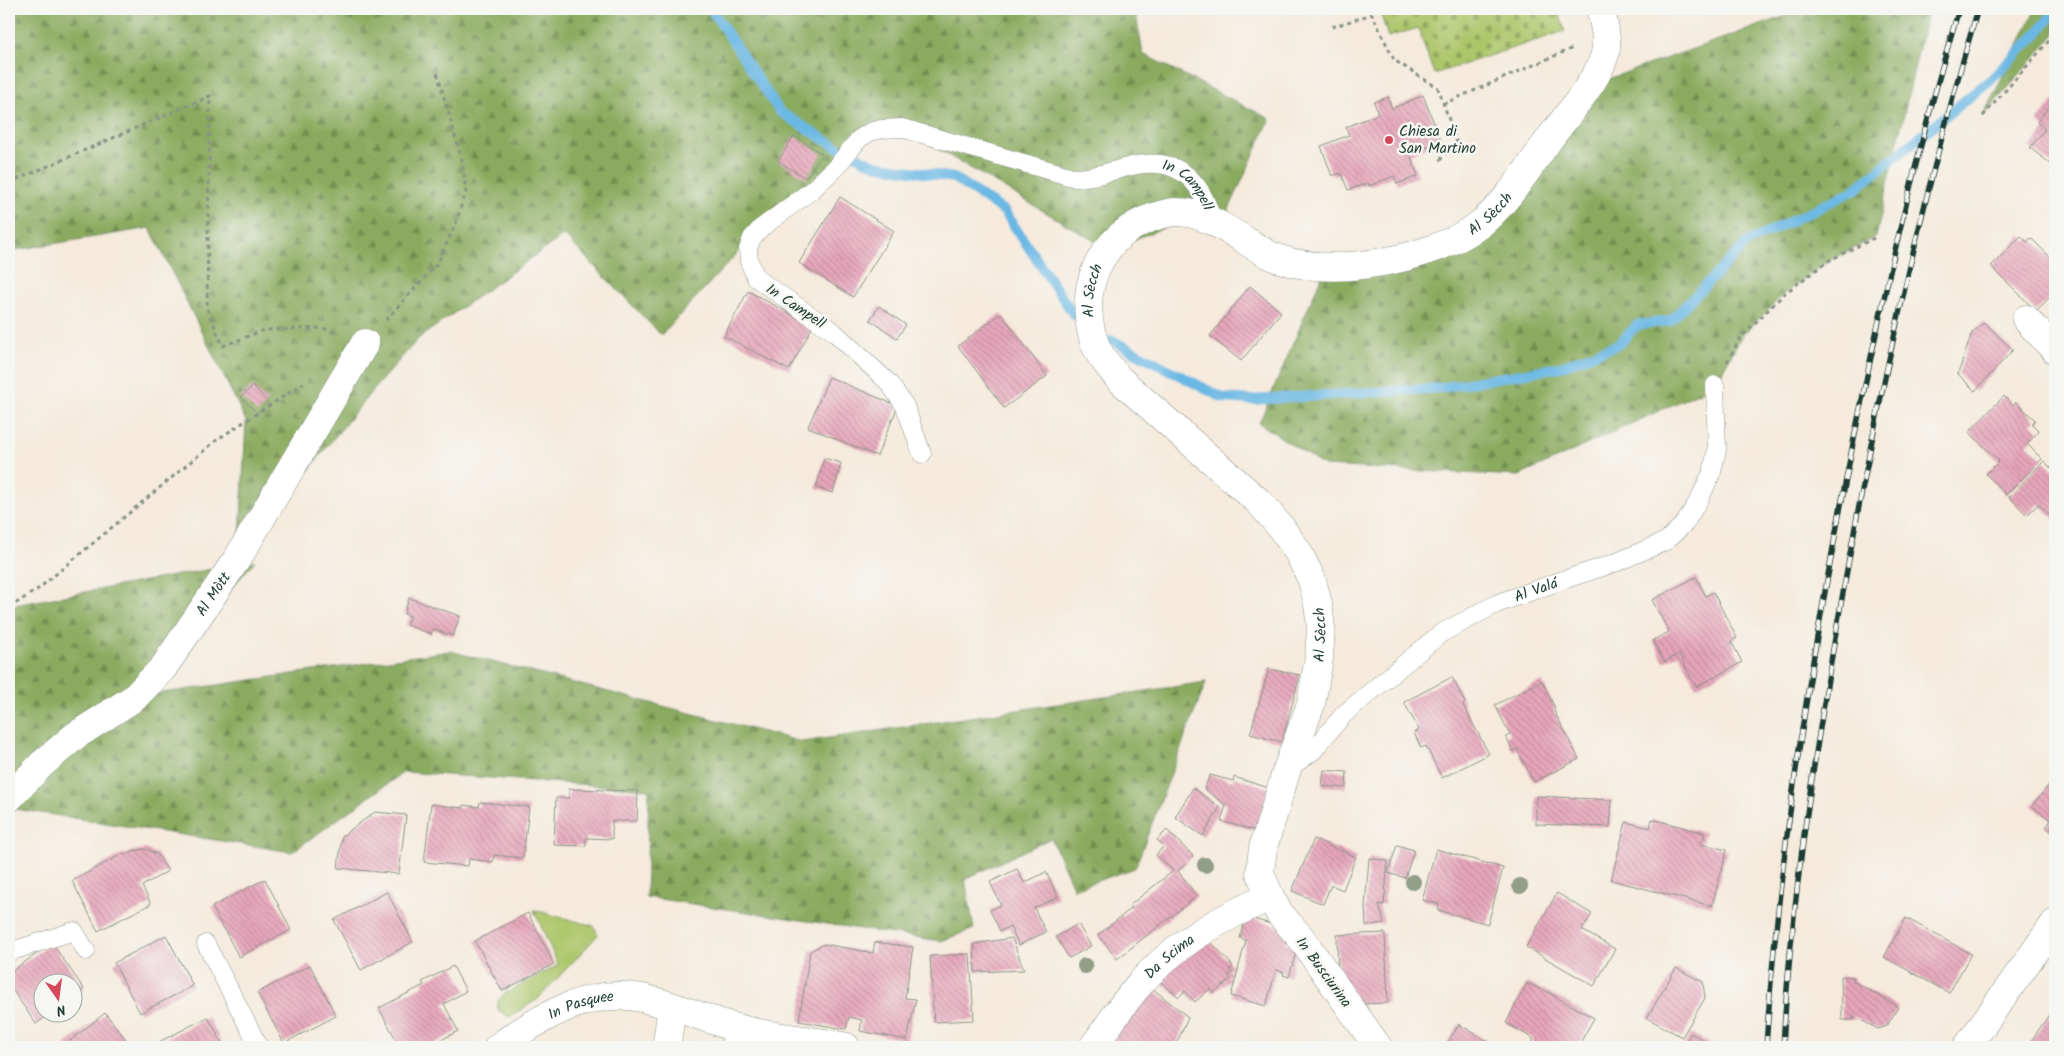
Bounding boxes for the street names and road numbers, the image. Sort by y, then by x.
street label: In Campell [1160,154,1219,214]
street label: Al Sècch [1463,187,1519,242]
street label: Al Sècch [1077,260,1110,318]
street label: In Campell [761,278,831,336]
street label: Al Mòtt [190,567,238,622]
street label: Al Valá [1511,571,1563,609]
street label: Al Sècch [1308,606,1334,663]
street label: Da Scima [1139,929,1200,985]
street label: In Busciurina [1289,932,1357,1013]
street label: In Pasquee [544,985,615,1027]

